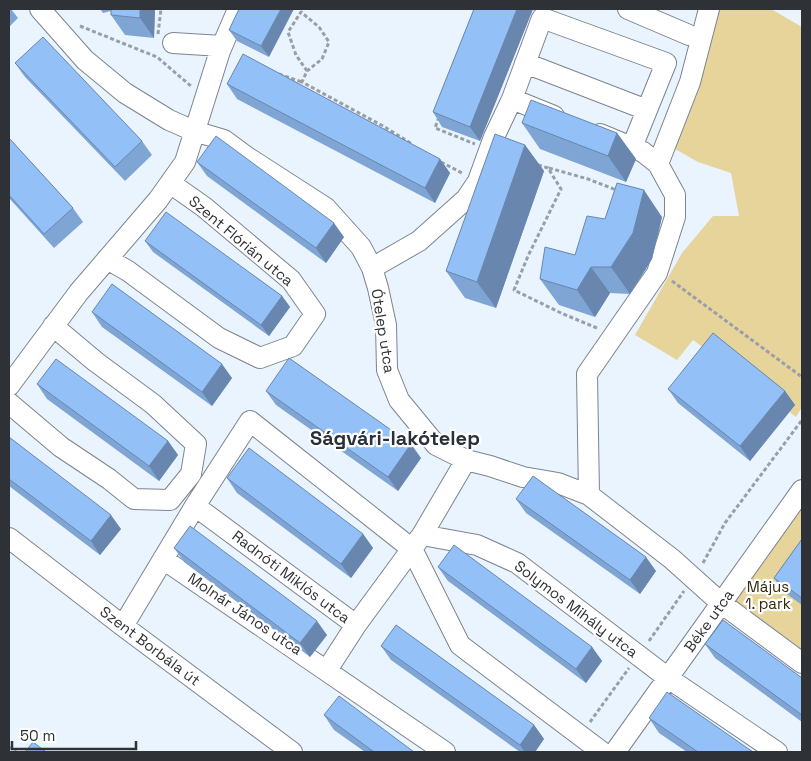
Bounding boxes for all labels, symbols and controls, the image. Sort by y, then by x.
street label: Szent Flórián utca [185,191,298,290]
street label: Ótelep utca [367,287,400,375]
district label: Ságvári-lakótelep [310,425,480,451]
street label: Radnóti Miklós utca [228,526,354,627]
street label: Solymos Mihály utca [511,556,642,661]
street label: Molnár János utca [184,568,306,659]
park label: Május 1. park [745,577,791,613]
street label: Béke utca [680,585,738,656]
street label: Szent Borbála út [96,602,204,690]
scale bar [12,718,136,750]
text: 50 m [20,726,55,745]

